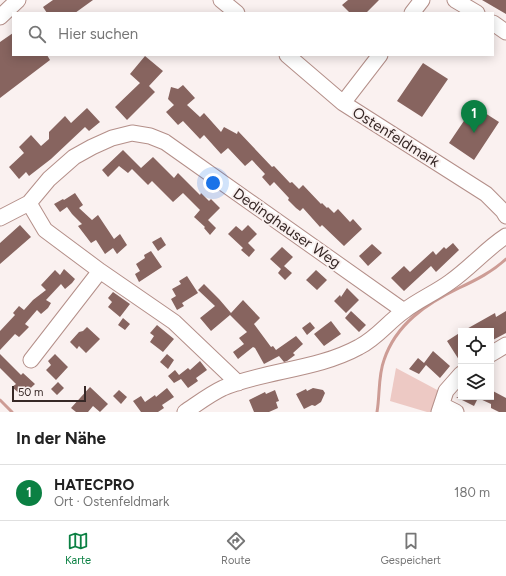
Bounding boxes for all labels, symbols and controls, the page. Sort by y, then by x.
search box [12,12,494,56]
icon: search [26,23,48,45]
text: Hier suchen [58,25,138,43]
pin: 1 [461,100,487,133]
street label: Ostenfeldmark [349,103,444,171]
your location [203,173,223,193]
street label: Dedinghauser Weg [230,184,344,272]
map controls [458,328,494,400]
button: locate [458,328,494,364]
button: layers [458,364,494,400]
scale bar [12,384,86,403]
text: 50 m [18,386,43,399]
text: In der Nähe [16,428,106,448]
text: HATECPRO [54,476,134,494]
text: 1 [26,485,32,500]
text: 180 m [454,485,490,500]
text: Ort · Ostenfeldmark [54,494,169,509]
tab: Karte [65,530,91,567]
tab: Route [221,530,251,567]
tab: Gespeichert [380,530,441,567]

